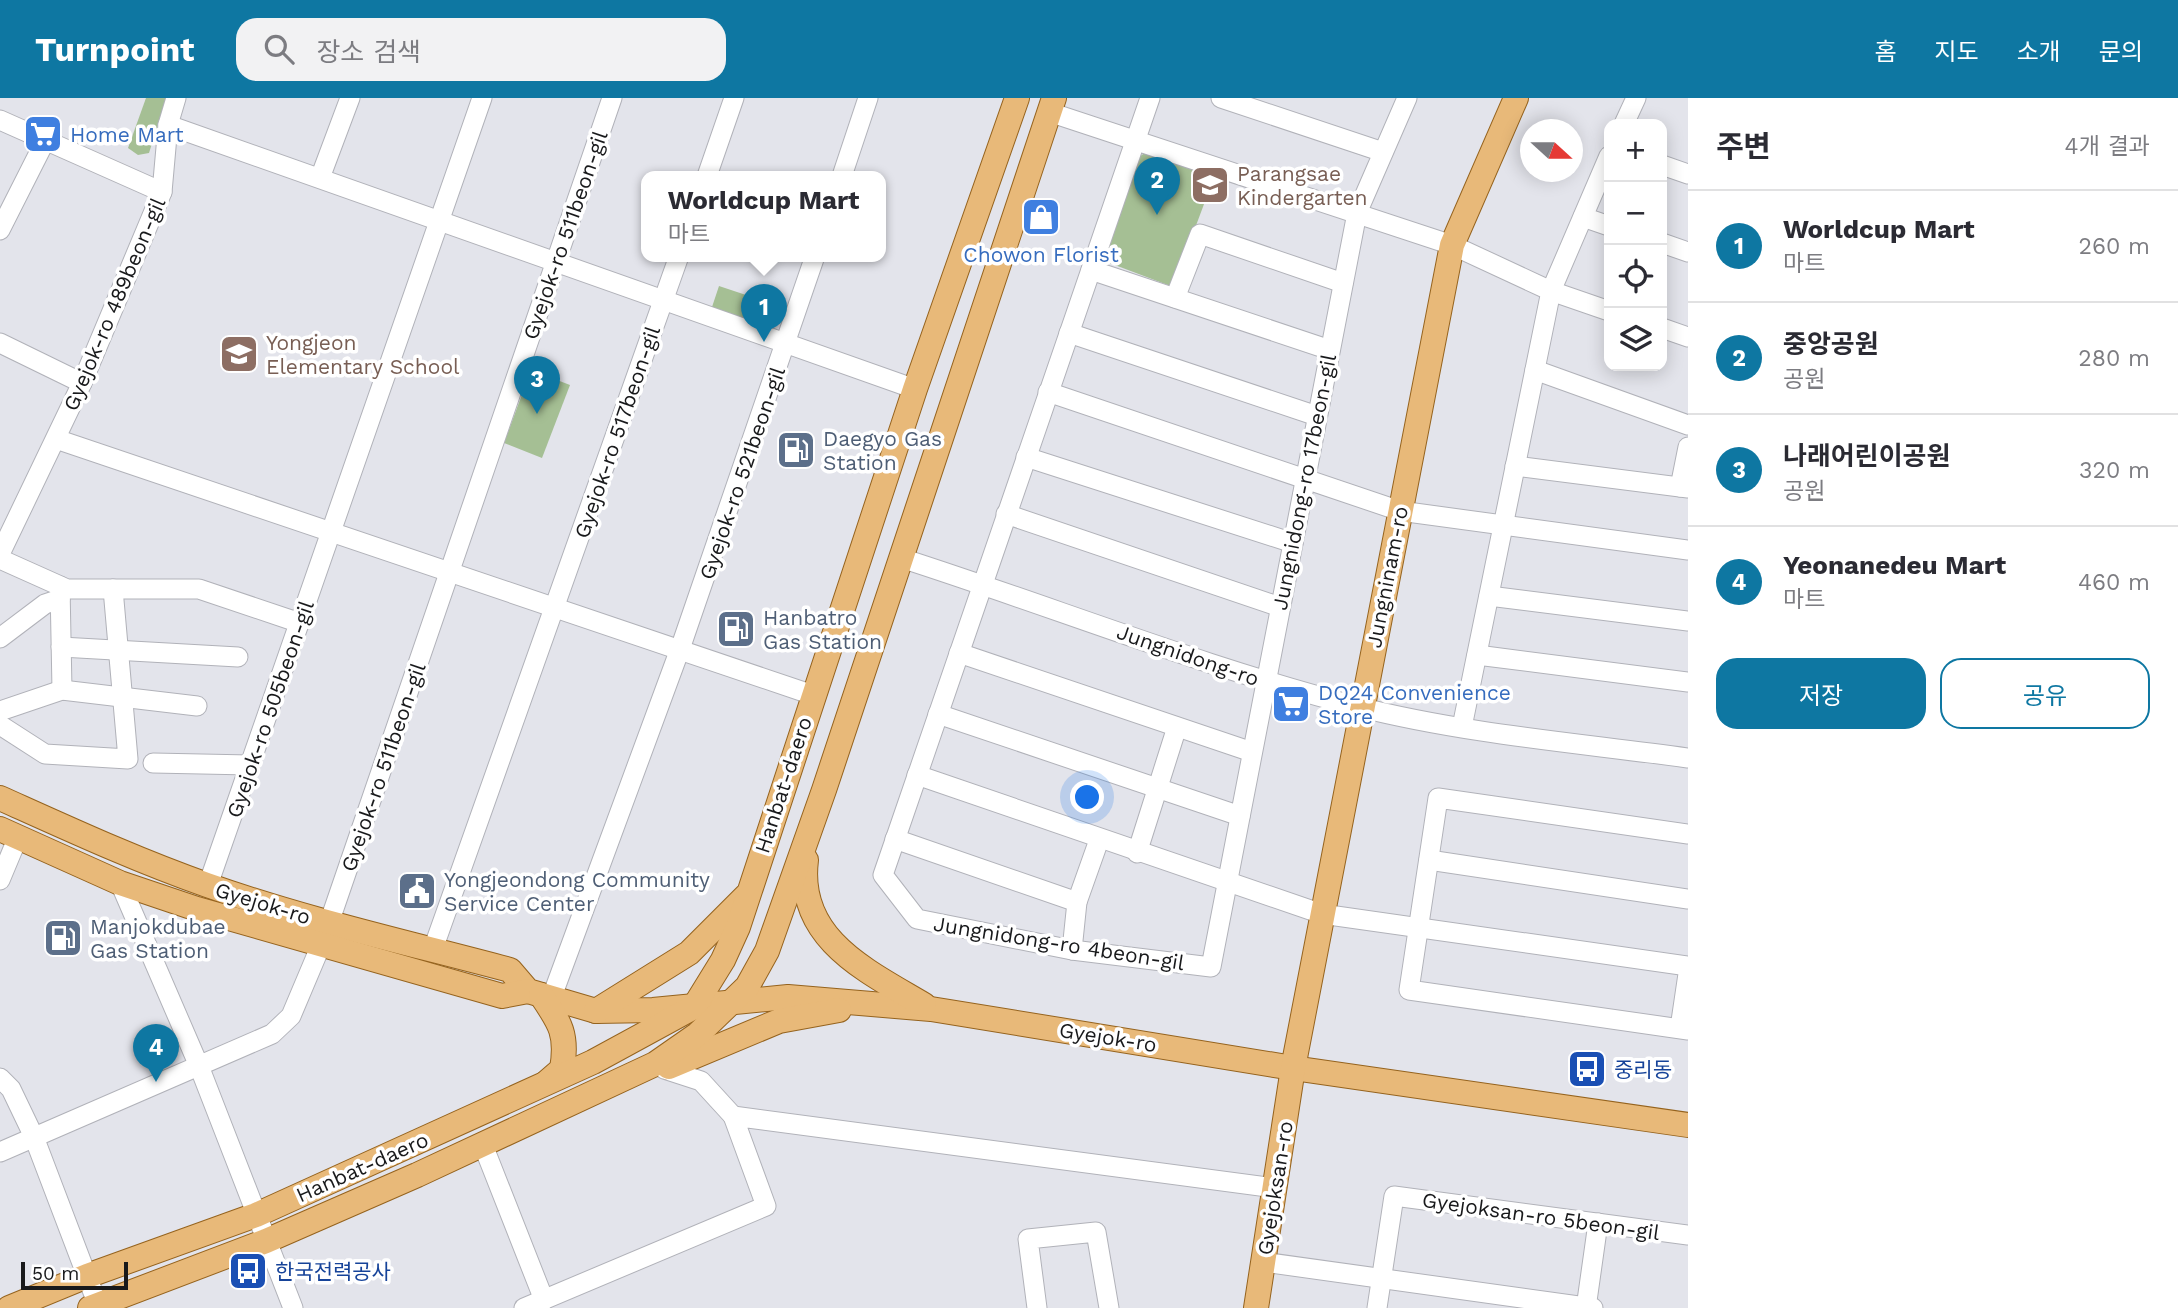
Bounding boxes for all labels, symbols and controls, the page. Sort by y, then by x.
search box [236,18,726,81]
text: Turnpoint [35,30,194,69]
icon: search [260,30,298,68]
text: 장소 검색 [316,37,421,67]
text: 홈 [1874,38,1896,66]
text: 지도 [1934,38,1979,66]
text: 소개 [2017,38,2061,66]
text: 문의 [2099,38,2143,66]
supermarket icon: Home Mart [22,113,64,155]
north arrow [1520,119,1583,182]
map controls [1604,119,1667,371]
button: + [1604,119,1667,182]
place label: Home Mart [70,122,184,147]
street label: Gyejok-ro 511beon-gil [518,127,613,343]
text: 주변 [1716,129,1771,164]
text: 4개 결과 [2065,133,2150,160]
pin: 2 [1134,157,1180,215]
place label: Parangsae Kindergarten [1237,161,1368,210]
school or university icon: Parangsae Kindergarten [1189,164,1231,206]
popup [641,171,886,262]
button: − [1604,182,1667,245]
text: Worldcup Mart [668,185,859,215]
street label: Gyejok-ro 489beon-gil [58,193,170,414]
shop icon: Chowon Florist [1020,196,1062,238]
text: Worldcup Mart [1783,214,1975,244]
text: 마트 [668,221,710,248]
text: 1 [1734,233,1744,260]
text: 260 m [2079,233,2150,260]
place label: Chowon Florist [963,242,1119,267]
button: locate [1604,245,1667,308]
text: 마트 [1783,250,1825,277]
pin: 1 [741,284,787,342]
button: layers [1604,308,1667,371]
street label: Gyejok-ro 517beon-gil [569,322,665,541]
text: 중앙공원 [1783,329,1879,359]
place label: Yongjeon Elementary School [266,330,460,379]
school or university icon: Yongjeon Elementary School [218,333,260,375]
text: 2 [1732,345,1746,372]
text: 280 m [2078,345,2150,372]
street label: Jungnidong-ro 17beon-gil [1267,351,1341,612]
pin: 3 [514,356,560,414]
street label: Gyejok-ro 521beon-gil [694,363,790,583]
text: 공원 [1783,366,1825,393]
place label: Daegyo Gas Station [823,426,942,475]
fuel station icon: Daegyo Gas Station [775,429,817,471]
text: 나래어린이공원 [1783,441,1950,471]
text: 3 [1732,457,1746,484]
text: 320 m [2079,457,2150,484]
text: 공원 [1783,478,1825,505]
street label: Jungninam-ro [1361,504,1413,650]
text: Yeonanedeu Mart [1783,550,2006,580]
text: 4 [1732,569,1746,596]
text: 460 m [2078,569,2150,596]
text: 마트 [1783,586,1825,613]
street label: Gyejok-ro 505beon-gil [221,597,319,821]
place label: Hanbatro Gas Station [763,605,882,654]
fuel station icon: Hanbatro Gas Station [715,608,757,650]
street label: Jungnidong-ro [1114,619,1262,691]
button: 저장 [1716,658,1926,729]
button: 공유 [1940,658,2150,729]
street label: Gyejok-ro 511beon-gil [336,659,431,875]
place label: DQ24 Convenience Store [1318,680,1511,729]
supermarket icon: DQ24 Convenience Store [1270,683,1312,725]
street label: Hanbat-daero [749,714,817,856]
your location [1070,780,1104,814]
place label: Yongjeondong Community Service Center [444,867,710,916]
public building icon: Yongjeondong Community Service Center [396,870,438,912]
street label: Gyejok-ro [212,877,314,929]
street label: Jungnidong-ro 4beon-gil [932,911,1187,975]
place label: Manjokdubae Gas Station [90,914,226,963]
fuel station icon: Manjokdubae Gas Station [42,917,84,959]
street label: Gyejok-ro [1057,1017,1159,1057]
pin: 4 [133,1024,179,1082]
bus stop icon: 중리동 [1566,1048,1608,1090]
place label: 중리동 [1614,1057,1672,1082]
street label: Gyejoksan-ro [1252,1119,1298,1257]
street label: Hanbat-daero [292,1127,432,1207]
street label: Gyejoksan-ro 5beon-gil [1421,1187,1662,1245]
bus stop icon: 한국전력공사 [227,1250,269,1292]
scale bar [21,1259,128,1291]
place label: 한국전력공사 [275,1259,391,1284]
text: 50 m [32,1262,79,1285]

